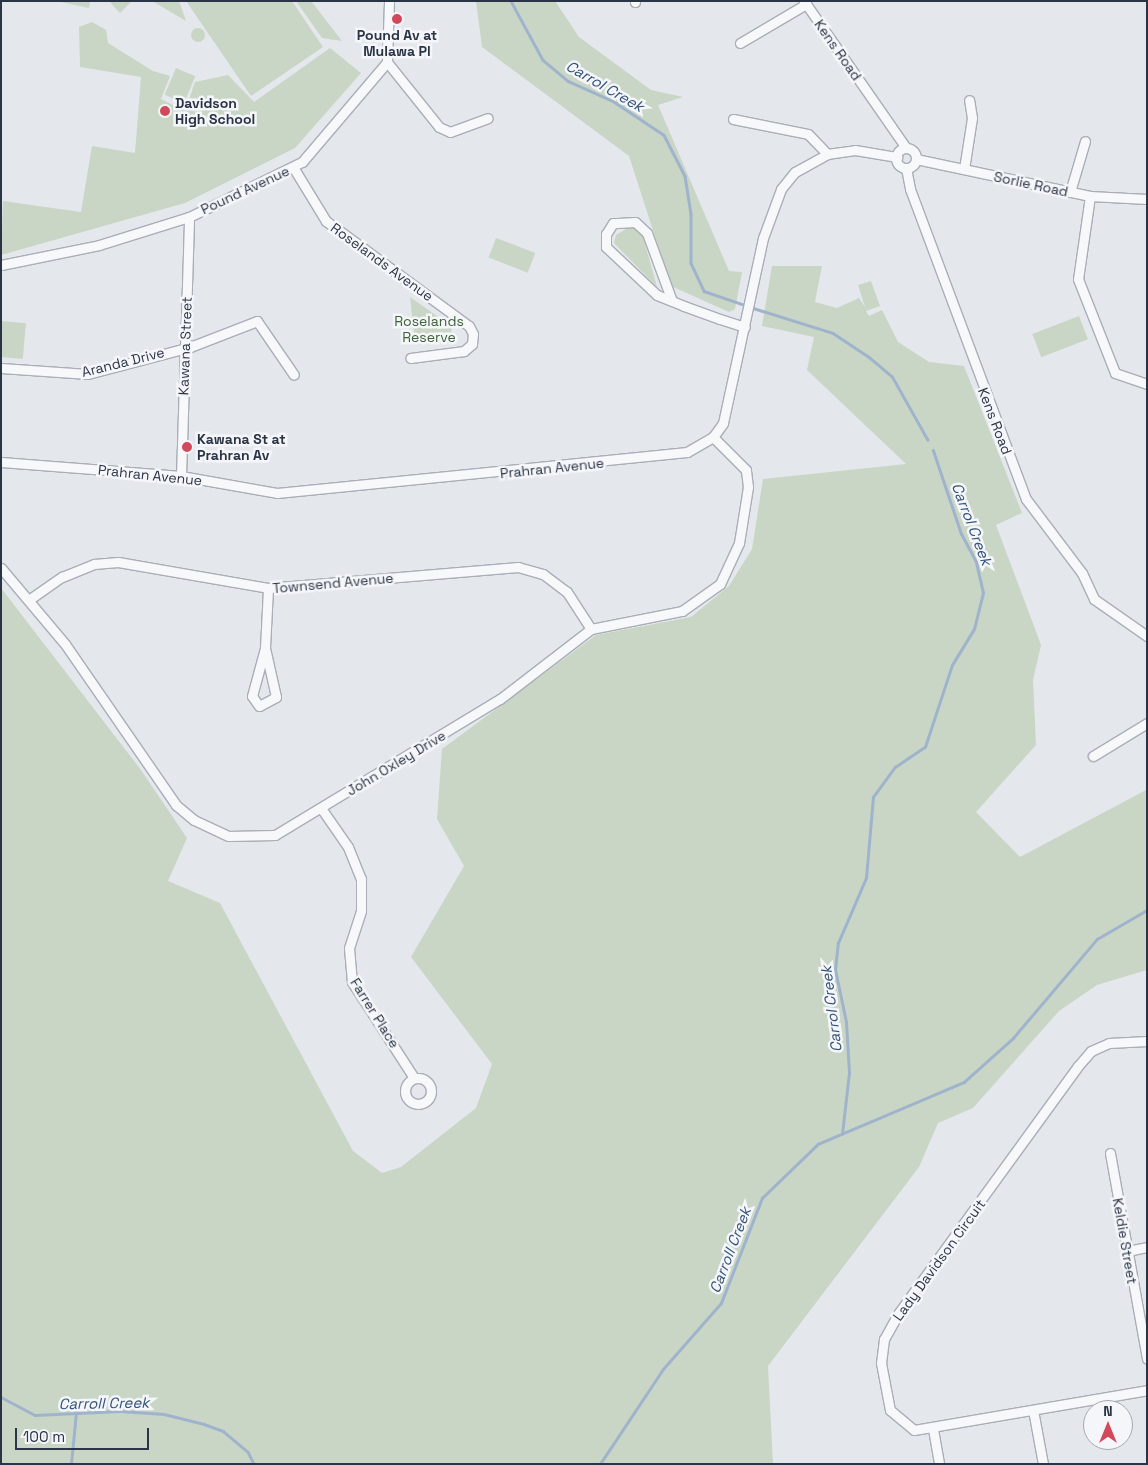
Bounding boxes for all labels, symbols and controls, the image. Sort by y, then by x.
marker: Pound Av at Mulawa Pl [391,13,403,25]
street label: Kens Road [811,16,865,84]
place label: Pound Av at Mulawa Pl [357,27,437,59]
water label: Carrol Creek [563,56,647,116]
place label: Davidson High School [175,95,255,128]
marker: Davidson High School [159,105,171,117]
street label: Pound Avenue [198,162,292,218]
street label: Sorlie Road [992,168,1070,200]
street label: Roselands Avenue [327,219,437,305]
street label: Kawana Street [175,296,195,396]
park label: Roselands Reserve [394,313,464,346]
street label: Aranda Drive [80,344,166,380]
street label: Kens Road [975,385,1015,457]
place label: Kawana St at Prahran Av [197,431,286,464]
marker: Kawana St at Prahran Av [181,441,193,453]
street label: Prahran Avenue [499,454,605,482]
street label: Prahran Avenue [97,461,203,489]
water label: Carrol Creek [948,480,996,568]
street label: Townsend Avenue [272,569,394,597]
street label: John Oxley Drive [343,727,449,799]
water label: Carrol Creek [817,965,845,1053]
street label: Farrer Place [347,975,403,1051]
street label: Lady Davidson Circuit [889,1196,989,1324]
street label: Keldie Street [1109,1197,1141,1285]
water label: Carroll Creek [705,1204,755,1296]
water label: Carroll Creek [59,1393,149,1413]
north arrow [1083,1400,1133,1450]
text: N [1103,1402,1113,1420]
scale bar [18,1418,151,1450]
text: 100 m [23,1427,65,1446]

